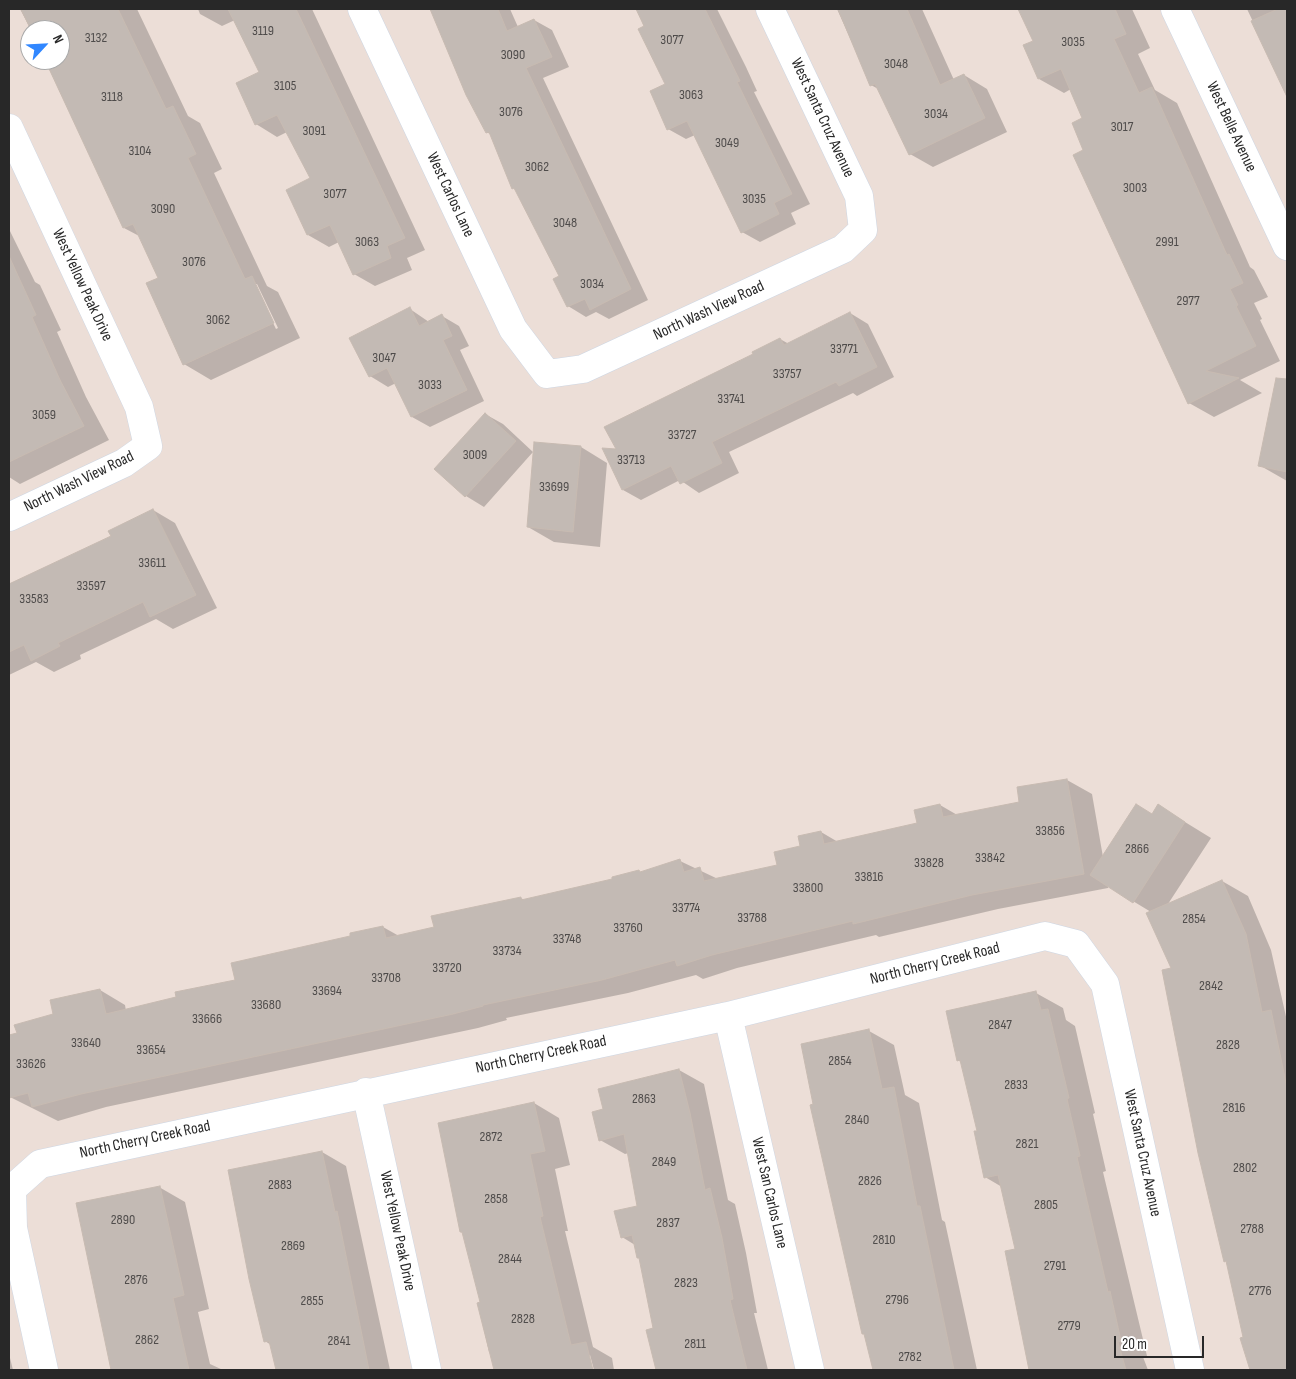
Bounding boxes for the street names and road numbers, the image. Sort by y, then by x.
street label: West Santa Cruz Avenue [786,55,858,181]
street label: West Belle Avenue [1202,79,1260,175]
street label: West Carlos Lane [422,150,478,240]
street label: West Yellow Peak Drive [48,226,116,344]
street label: North Wash View Road [651,277,767,345]
street label: North Wash View Road [21,447,137,517]
street label: North Cherry Creek Road [868,939,1002,989]
street label: North Cherry Creek Road [474,1032,608,1078]
street label: West Santa Cruz Avenue [1119,1088,1165,1218]
street label: North Cherry Creek Road [78,1117,212,1163]
street label: West San Carlos Lane [747,1135,791,1251]
street label: West Yellow Peak Drive [375,1169,419,1293]

